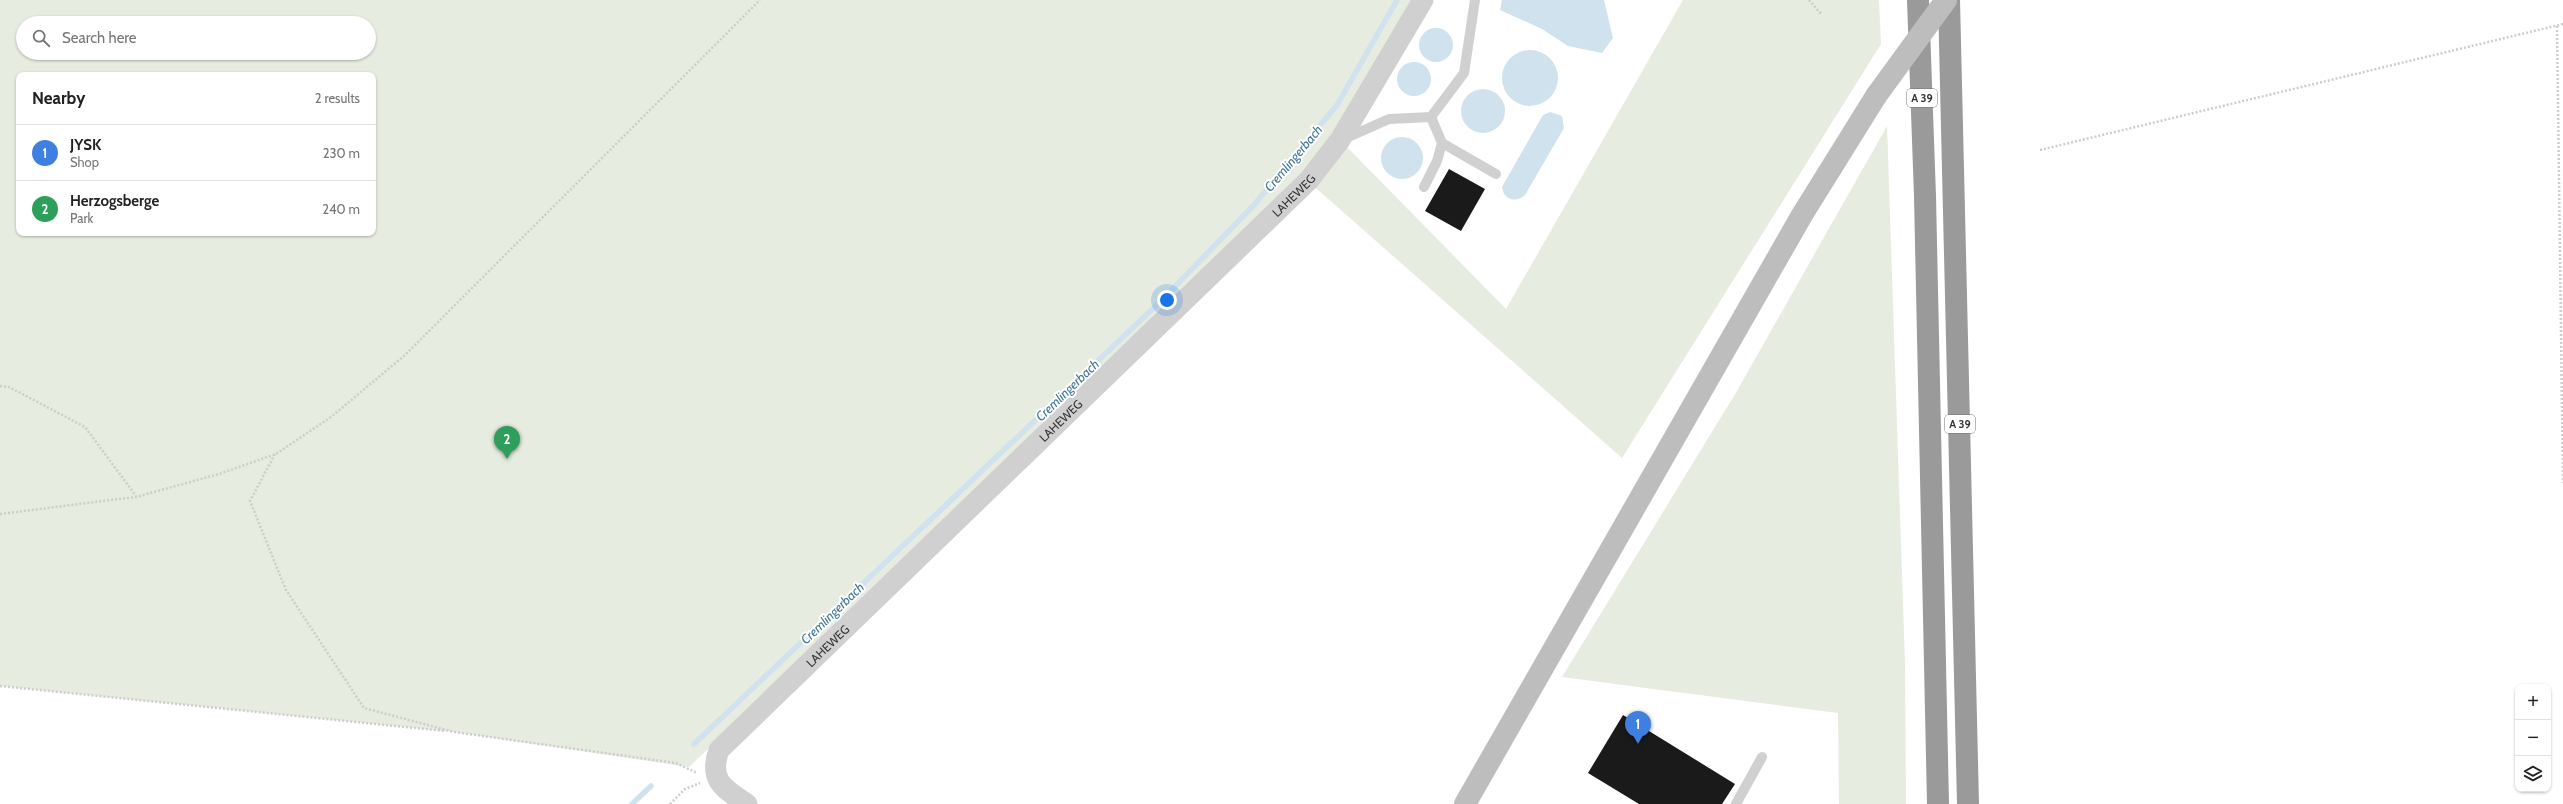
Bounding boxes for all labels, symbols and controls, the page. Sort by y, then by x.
search box [16,16,376,60]
icon: search [30,27,52,49]
text: Search here [62,29,137,47]
text: Nearby [32,88,85,108]
road number: A 39 [1907,89,1937,107]
text: 2 results [315,90,360,106]
water label: Cremlingerbach [1261,122,1325,194]
text: JYSK [70,136,101,154]
text: 1 [43,145,47,161]
text: 230 m [323,145,360,161]
text: Shop [70,154,99,170]
street label: LAHEWEG [1269,171,1318,219]
text: Herzogsberge [70,192,159,210]
text: 2 [42,201,48,217]
text: 240 m [322,201,360,217]
text: Park [70,210,93,226]
your location [1157,290,1177,310]
water label: Cremlingerbach [1032,356,1102,424]
street label: LAHEWEG [1035,396,1085,445]
road number: A 39 [1945,415,1975,433]
pin: 2 [494,426,520,459]
water label: Cremlingerbach [797,579,867,647]
street label: LAHEWEG [802,621,852,670]
map controls [2515,684,2551,792]
button: + [2515,684,2551,720]
pin: 1 [1625,711,1651,744]
button: − [2515,720,2551,756]
button: layers [2515,756,2551,792]

